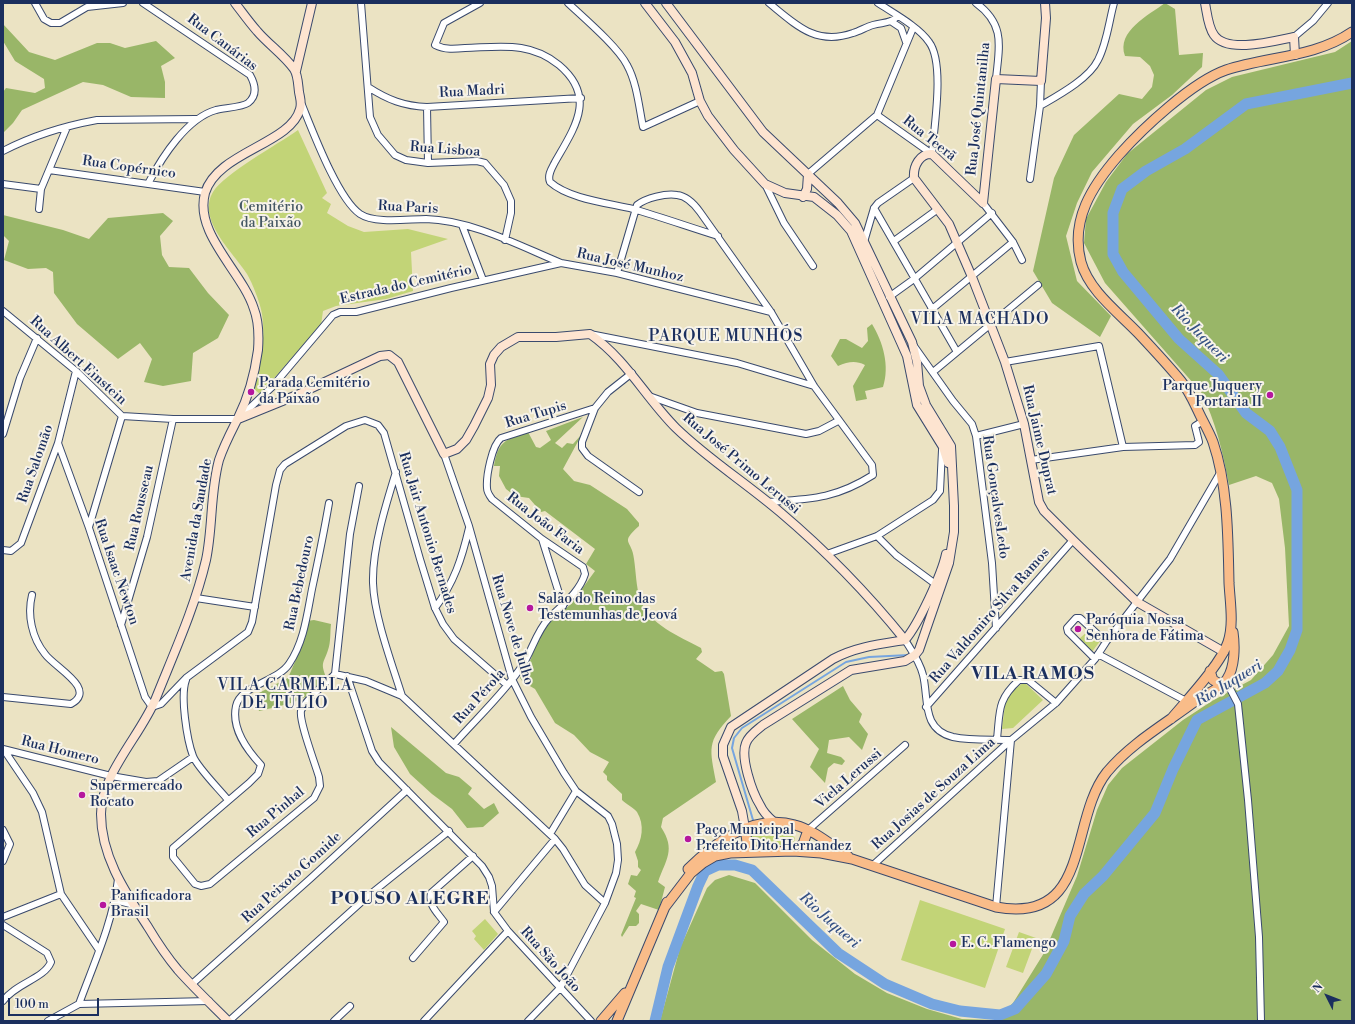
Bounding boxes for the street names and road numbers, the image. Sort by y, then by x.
street label: Rua Canárias [183,11,261,75]
street label: Rua José Quintanilha [964,41,994,177]
street label: Rua Madri [439,82,505,102]
street label: Rua Teerã [899,113,959,165]
street label: Rua Lisboa [409,139,481,161]
street label: Rua Copérnico [81,153,177,183]
street label: Rua Paris [377,198,439,218]
street label: Rua José Munhoz [575,246,685,286]
street label: Estrada do Cemitério [338,262,474,308]
street label: Rua Albert Einstein [26,313,130,409]
street label: Rua Jaime Duprat [1018,383,1060,497]
street label: Rua Tupis [503,398,569,432]
street label: Rua José Primo Lerussi [679,410,803,518]
street label: Rua Salomão [15,423,57,505]
street label: Rua GonçalvesLedo [978,434,1012,560]
street label: Rua Jair Antonio Bernades [394,450,460,616]
street label: Avenida da Saudade [178,457,216,583]
street label: Rua Rousseau [122,464,158,552]
street label: Rua João Faria [503,489,587,559]
street label: Rua Isaac Newton [90,517,142,627]
street label: Rua Bebedouro [282,534,318,632]
street label: Rua Valdomiro Silva Ramos [927,545,1053,687]
street label: Rua Nove de Julho [487,573,537,687]
street label: Rua Pérola [451,666,509,728]
street label: Rua Homero [19,733,101,769]
street label: Rua Josias de Souza Lima [869,734,999,854]
street label: Viela Lerussi [812,746,886,812]
street label: Rua Pinhal [244,784,308,842]
street label: Rua Peixoto Gomide [239,829,345,927]
street label: Rua São João [516,924,584,996]

